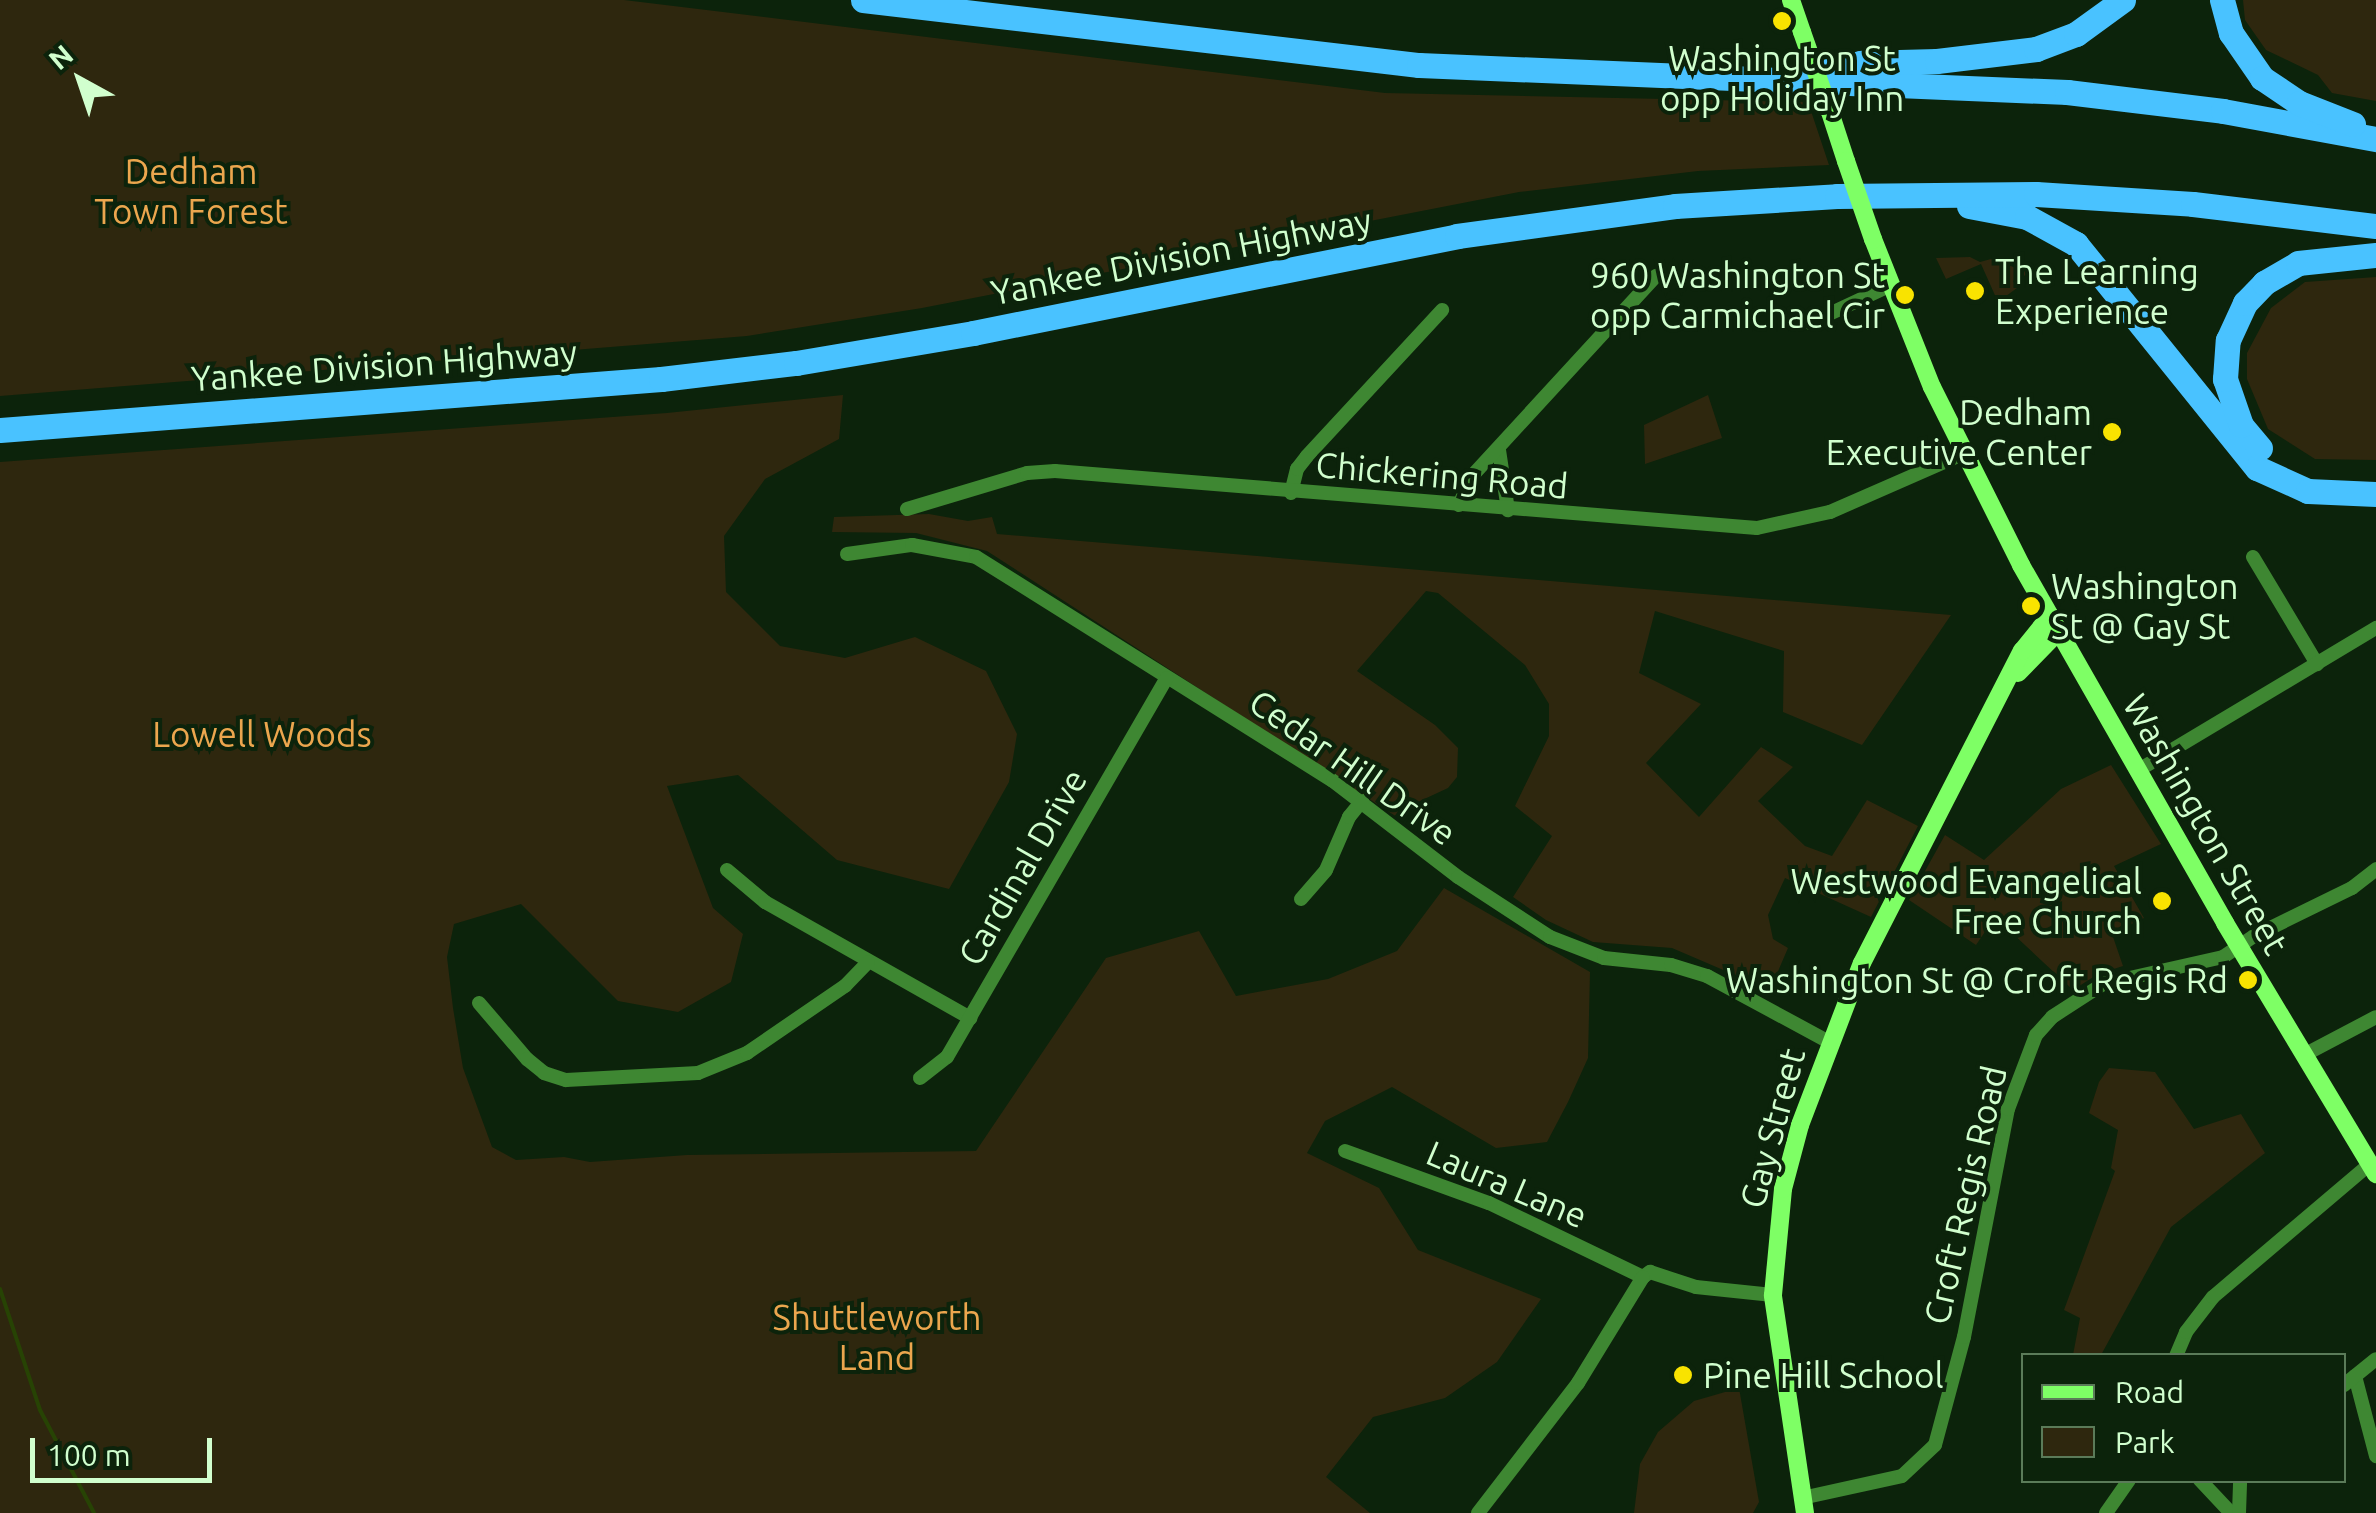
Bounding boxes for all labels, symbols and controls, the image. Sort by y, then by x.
marker: Washington St opp Holiday Inn [1771,10,1793,32]
north arrow [30,30,130,130]
place label: Washington St opp Holiday Inn [1660,37,1904,119]
text: N [42,38,78,75]
park label: Dedham Town Forest [94,150,288,232]
street label: Yankee Division Highway [987,199,1375,313]
place label: The Learning Experience [1995,250,2199,332]
place label: 960 Washington St opp Carmichael Cir [1590,254,1885,336]
marker: The Learning Experience [1964,280,1986,302]
marker: 960 Washington St opp Carmichael Cir [1894,284,1916,306]
street label: Yankee Division Highway [190,331,578,399]
place label: Dedham Executive Center [1826,391,2092,473]
marker: Dedham Executive Center [2101,421,2123,443]
street label: Chickering Road [1314,443,1570,507]
place label: Washington St @ Gay St [2051,565,2239,647]
marker: Washington St @ Gay St [2020,595,2042,617]
street label: Cedar Hill Drive [1242,680,1464,854]
street label: Washington Street [2114,686,2298,962]
park label: Lowell Woods [152,713,372,755]
street label: Cardinal Drive [949,761,1095,973]
place label: Westwood Evangelical Free Church [1791,860,2142,942]
marker: Westwood Evangelical Free Church [2151,890,2173,912]
place label: Washington St @ Croft Regis Rd [1726,959,2228,1001]
marker: Washington St @ Croft Regis Rd [2237,969,2259,991]
street label: Gay Street [1731,1043,1813,1213]
street label: Croft Regis Road [1915,1062,2015,1328]
street label: Laura Lane [1420,1131,1594,1237]
park label: Shuttleworth Land [773,1296,981,1378]
legend [2021,1353,2346,1483]
place label: Pine Hill School [1703,1354,1944,1396]
marker: Pine Hill School [1672,1364,1694,1386]
text: Road [2115,1375,2184,1409]
scale bar [35,1418,218,1480]
text: Park [2115,1425,2175,1459]
text: 100 m [47,1438,131,1472]

